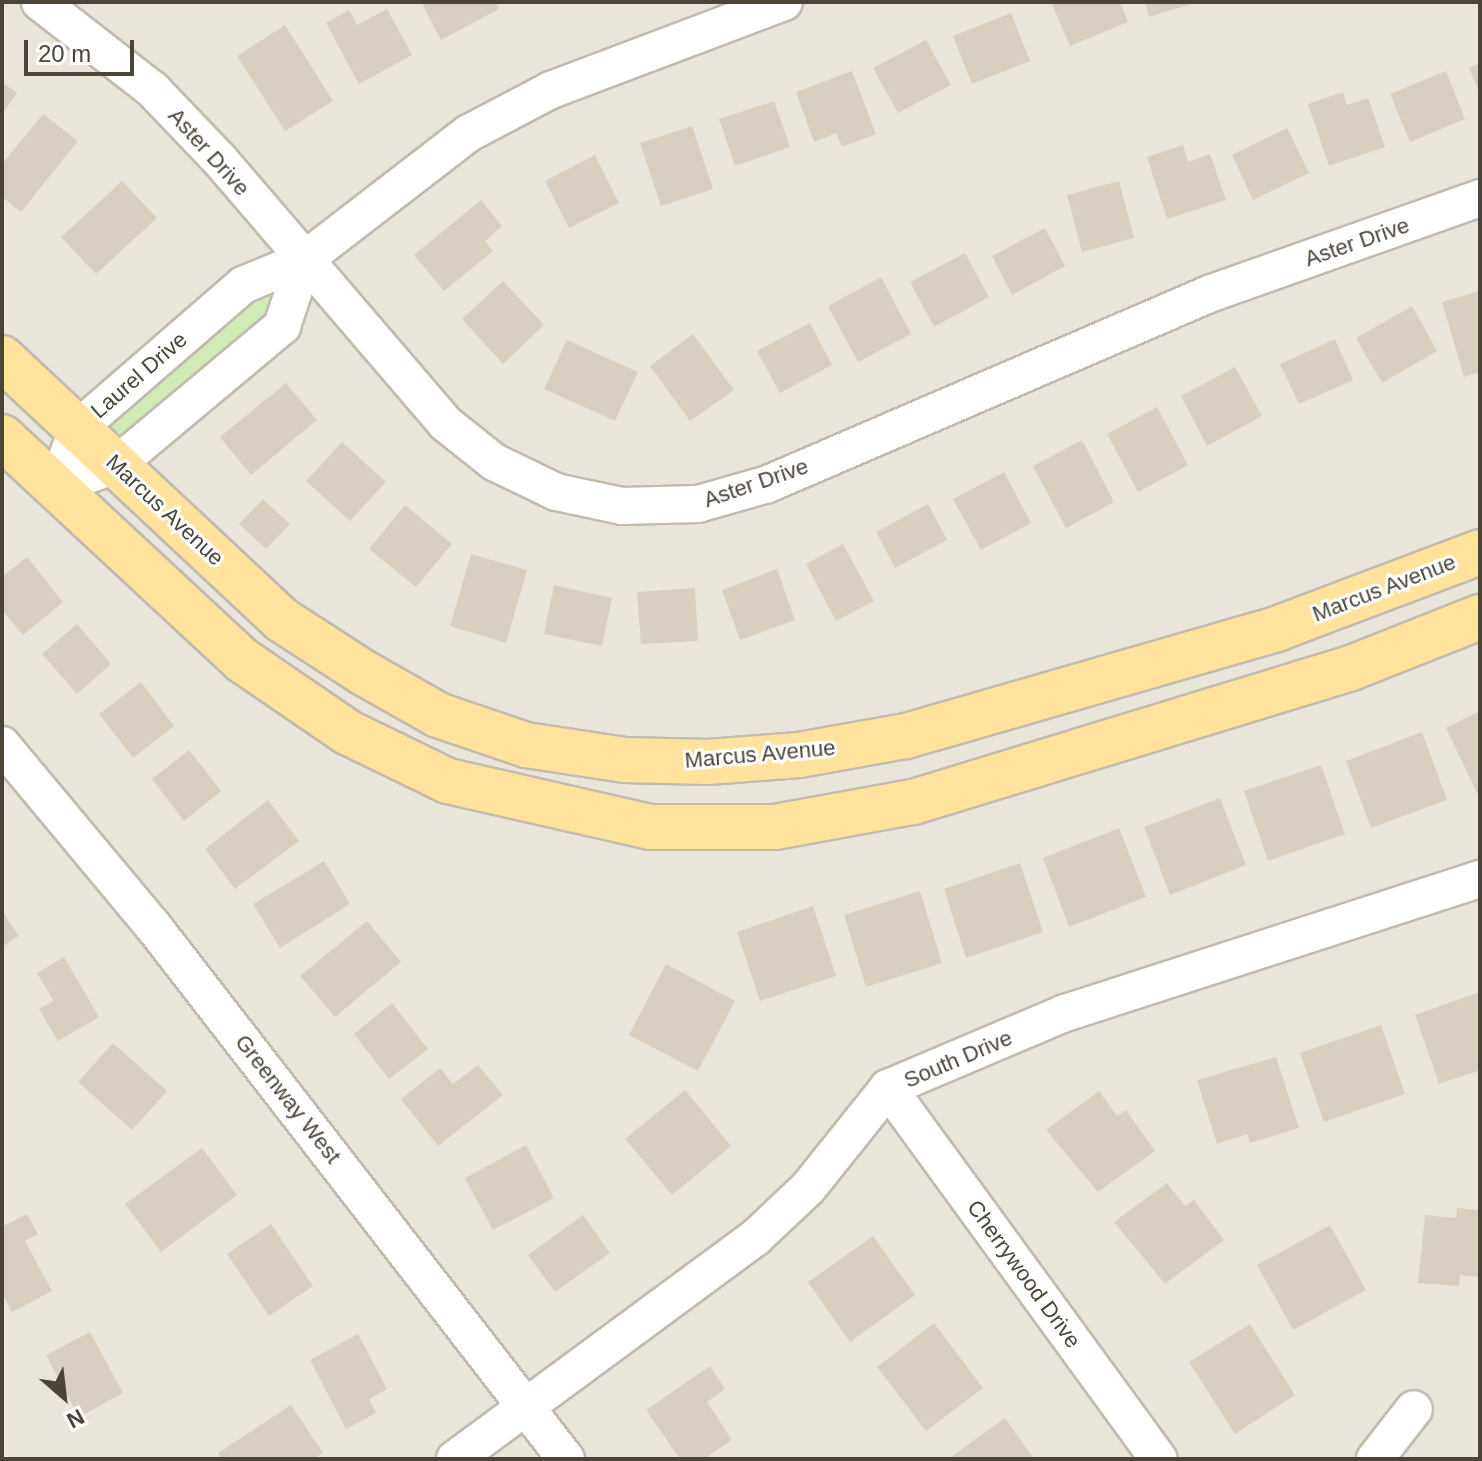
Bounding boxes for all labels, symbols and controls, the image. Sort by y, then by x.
scale bar [28,24,138,74]
text: 20 m [38,40,91,67]
street label: Aster Drive [163,103,255,201]
street label: Aster Drive [1301,212,1413,272]
street label: Laurel Drive [86,326,192,424]
street label: Marcus Avenue [100,448,230,572]
street label: Aster Drive [700,453,812,513]
street label: Marcus Avenue [1308,548,1460,628]
street label: Marcus Avenue [683,734,837,774]
street label: South Drive [900,1024,1016,1094]
street label: Greenway West [230,1029,346,1169]
street label: Cherrywood Drive [962,1195,1086,1353]
north arrow [24,1357,104,1437]
text: N [63,1404,88,1433]

